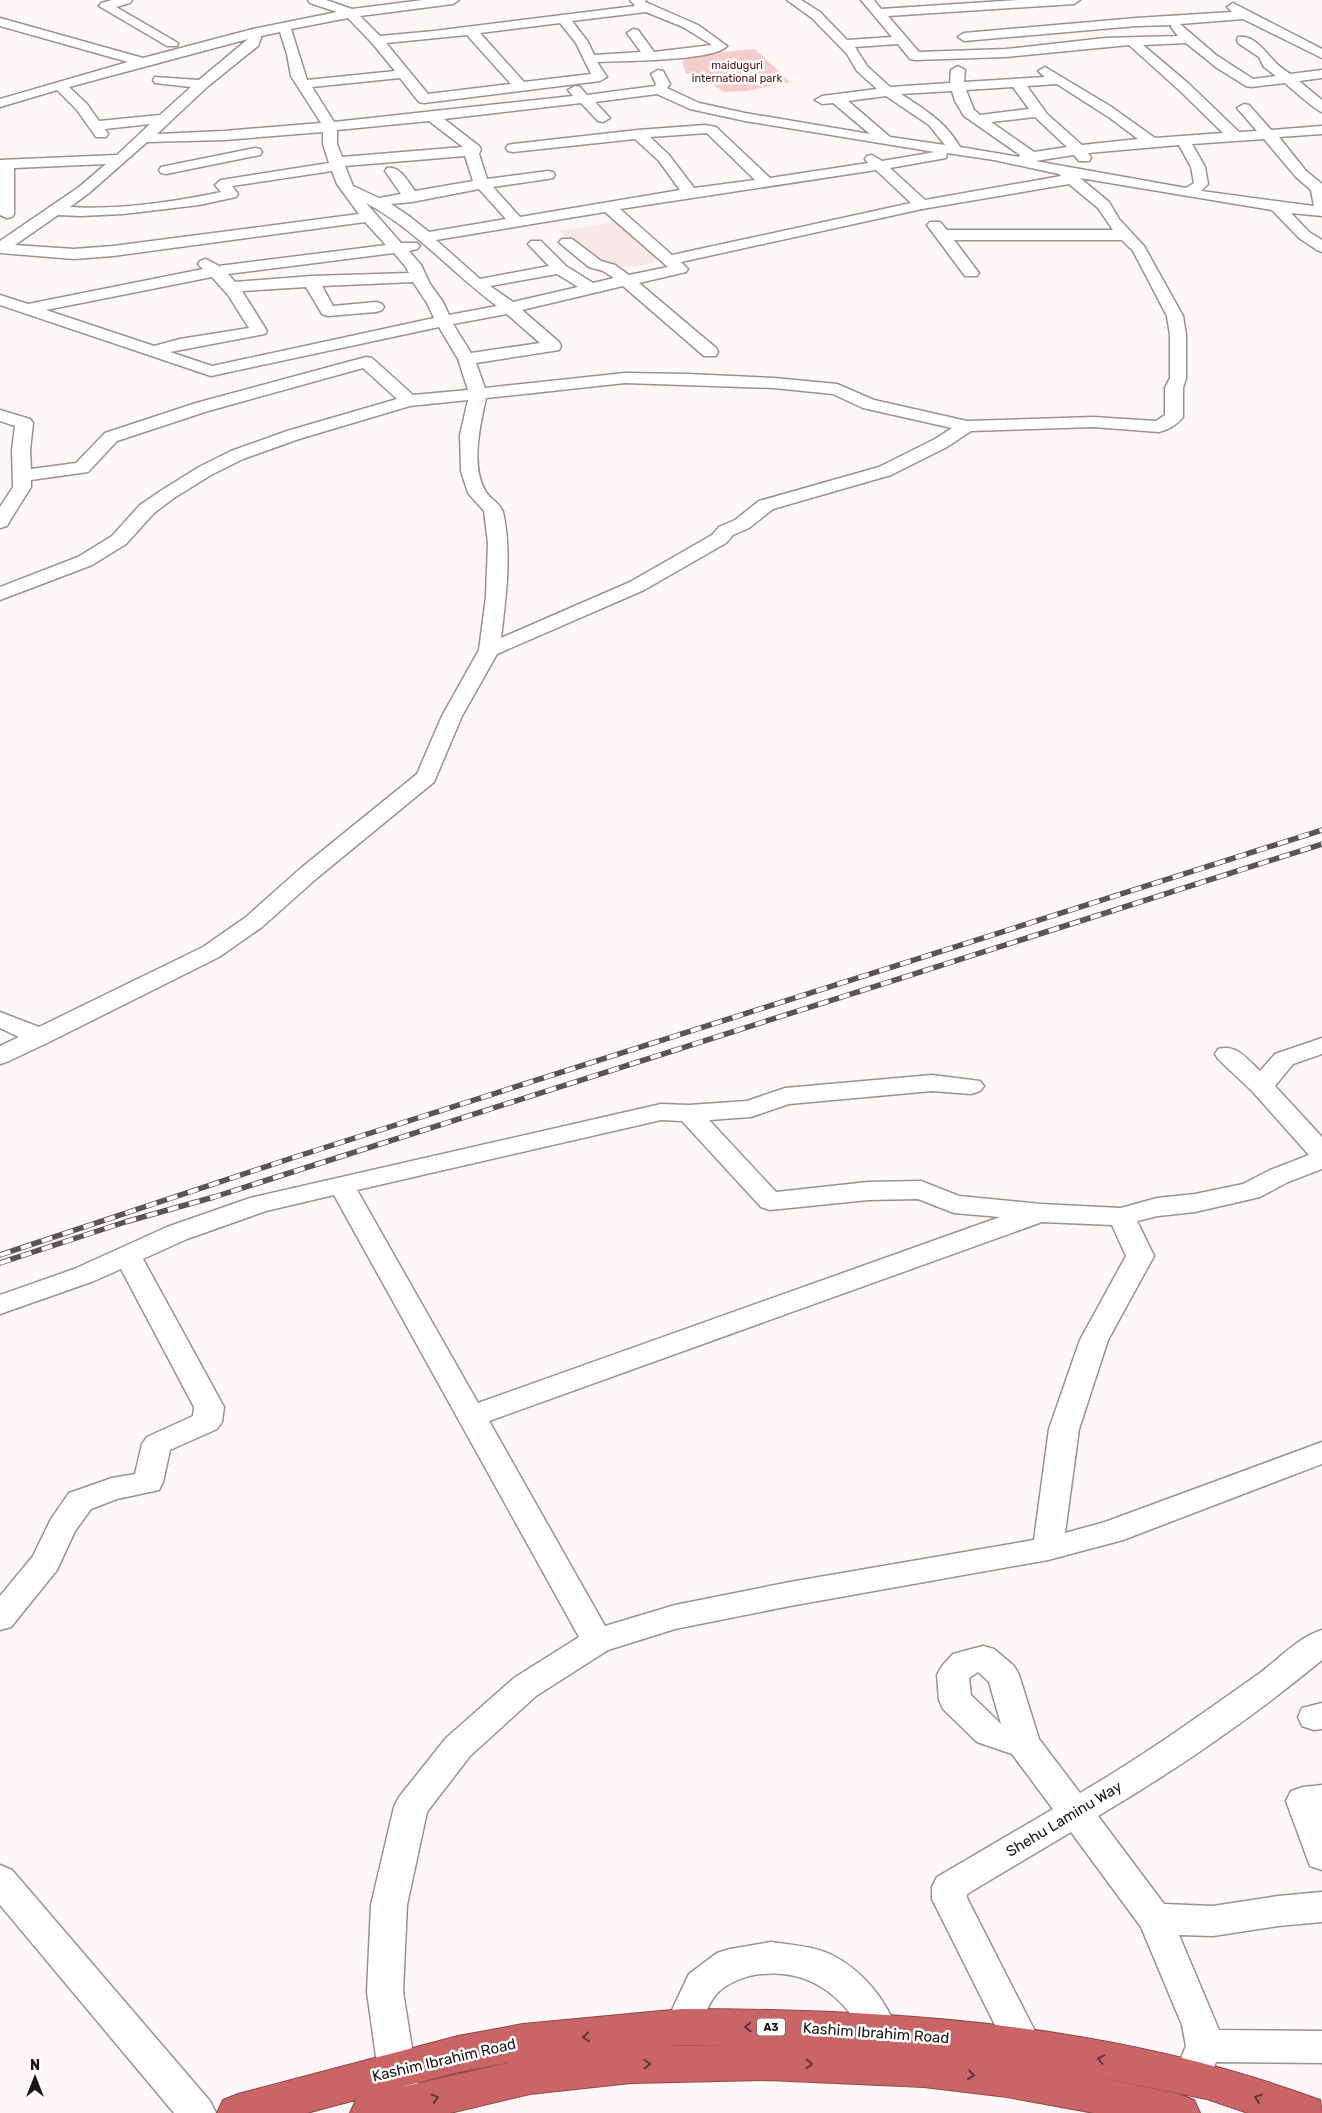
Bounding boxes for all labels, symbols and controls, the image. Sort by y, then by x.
park label: maiduguri international park [692,59,783,85]
street label: Shehu Laminu Way [1003,1777,1125,1861]
road number: A3 [757,2018,785,2035]
street label: Kashim Ibrahim Road [802,2019,950,2047]
one-way arrow [744,2022,752,2033]
one-way arrow [582,2031,590,2042]
street label: Kashim Ibrahim Road [370,2035,518,2085]
north arrow [10,2053,60,2103]
one-way arrow [1097,2054,1105,2065]
text: N [30,2057,40,2074]
one-way arrow [806,2058,814,2069]
one-way arrow [643,2059,651,2070]
one-way arrow [968,2069,976,2080]
one-way arrow [430,2093,438,2103]
one-way arrow [1255,2094,1263,2104]

